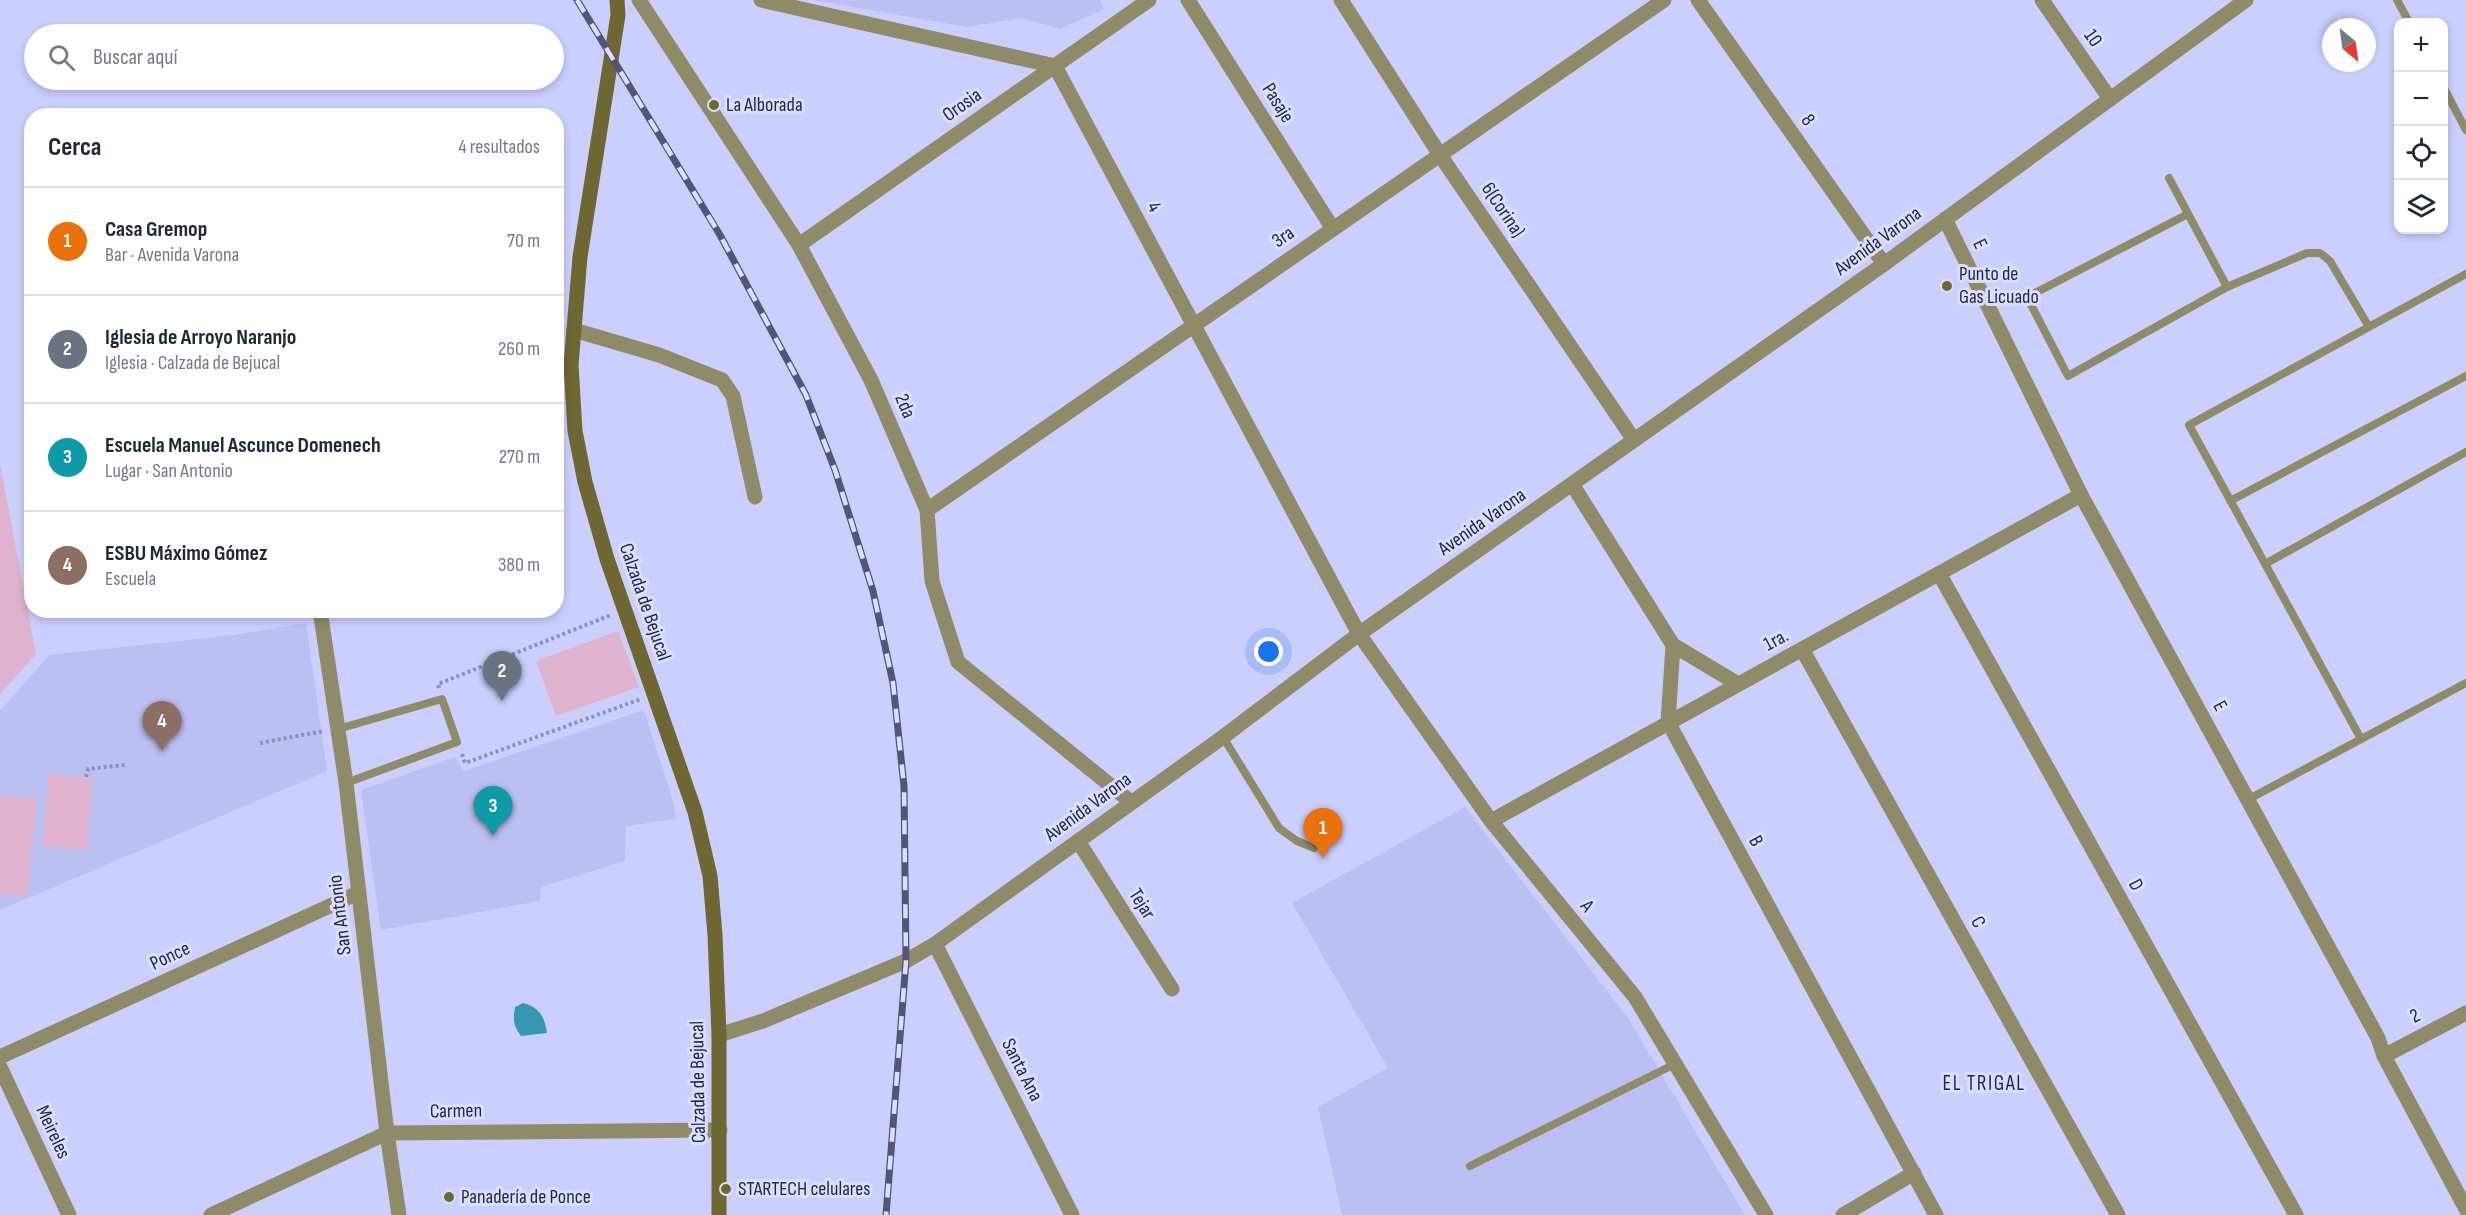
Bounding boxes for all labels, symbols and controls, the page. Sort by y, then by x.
north arrow [2322,18,2376,72]
map controls [2394,18,2448,234]
button: + [2394,18,2448,72]
search box [24,24,564,90]
street label: 10 [2079,25,2107,51]
icon: search [45,41,78,74]
text: Buscar aquí [93,44,178,71]
button: − [2394,72,2448,126]
street label: Pasaje [1257,79,1299,127]
street label: Orosia [938,83,986,127]
place label: La Alborada [726,93,803,117]
marker: La Alborada [707,98,721,112]
street label: 8 [1796,110,1820,130]
button: locate [2394,126,2448,180]
text: Cerca [48,132,101,163]
text: 4 resultados [458,135,540,159]
street label: 6(Corina) [1476,178,1530,242]
button: layers [2394,180,2448,234]
street label: 4 [1141,198,1167,216]
street label: Avenida Varona [1829,201,1926,281]
text: Casa Gremop [105,216,207,243]
street label: 3ra [1267,221,1299,253]
text: 1 [64,229,71,253]
text: 70 m [507,229,540,253]
street label: E [1967,235,1993,253]
text: Bar · Avenida Varona [105,243,239,267]
place label: Punto de Gas Licuado [1959,262,2039,309]
marker: Punto de Gas Licuado [1940,279,1954,293]
text: Iglesia de Arroyo Naranjo [105,324,296,351]
text: 2 [63,337,72,361]
text: 260 m [498,337,540,361]
text: Iglesia · Calzada de Bejucal [105,351,280,375]
street label: 2da [889,390,921,422]
text: Escuela Manuel Ascunce Domenech [105,432,381,459]
text: 3 [63,445,72,469]
text: 270 m [499,445,540,469]
text: Lugar · San Antonio [105,459,233,483]
street label: Avenida Varona [1433,483,1530,562]
text: ESBU Máximo Gómez [105,540,267,567]
street label: Calzada de Bejucal [614,540,676,664]
text: 4 [63,553,72,577]
text: 380 m [498,553,540,577]
text: Escuela [105,567,156,591]
street label: 1ra. [1760,624,1792,656]
your location [1254,637,1283,666]
pin: 2 [482,652,522,701]
street label: E [2208,697,2232,715]
pin: 4 [142,702,182,751]
street label: Avenida Varona [1039,767,1136,847]
pin: 3 [474,786,512,836]
pin: 1 [1304,808,1342,858]
street label: B [1743,831,1769,851]
street label: San Antonio [323,874,357,956]
street label: D [2123,875,2149,895]
street label: Tejar [1123,884,1161,924]
street label: A [1574,894,1599,917]
street label: C [1965,912,1991,932]
street label: Ponce [146,936,194,976]
street label: 2 [2406,1003,2424,1029]
street label: Calzada de Bejucal [685,1021,711,1143]
street label: Santa Ana [996,1035,1048,1105]
district label: EL TRIGAL [1942,1071,2026,1096]
street label: Carmen [430,1099,482,1123]
street label: Meireles [30,1102,76,1162]
place label: STARTECH celulares [738,1177,870,1201]
marker: STARTECH celulares [719,1182,733,1196]
place label: Panadería de Ponce [461,1185,591,1209]
marker: Panadería de Ponce [442,1190,456,1204]

